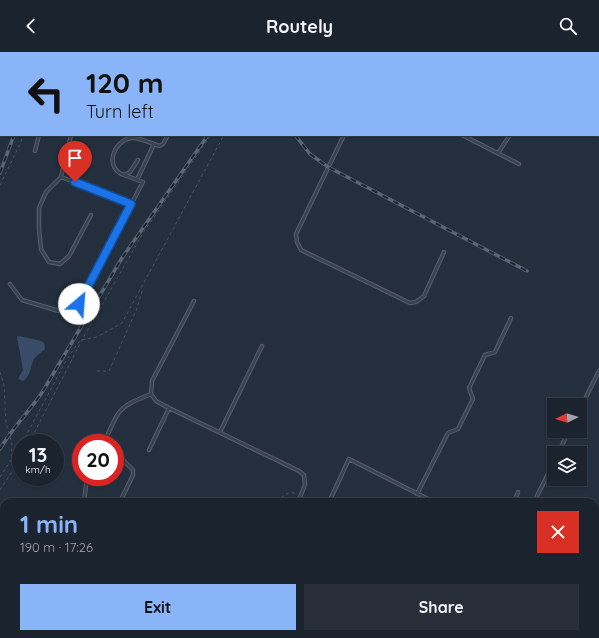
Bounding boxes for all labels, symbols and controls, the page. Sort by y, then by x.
icon: back [20,15,42,37]
text: Routely [266,15,333,38]
icon: search [557,15,579,37]
text: 120 m [86,65,164,100]
icon: left [20,68,72,120]
text: Turn left [86,100,154,123]
pin [58,141,92,182]
icon: arrive [64,147,86,169]
position arrow [58,283,100,325]
north arrow [547,398,587,438]
map controls [547,398,587,486]
speed limit sign: 20 [72,434,124,486]
text: 13 [29,442,47,467]
button: layers [547,446,587,486]
text: km/h [25,463,51,476]
text: 1 min [20,509,78,539]
button: close [537,511,579,553]
text: 190 m · 17:26 [20,539,93,555]
button: Exit [20,584,296,630]
button: Share [304,584,579,630]

